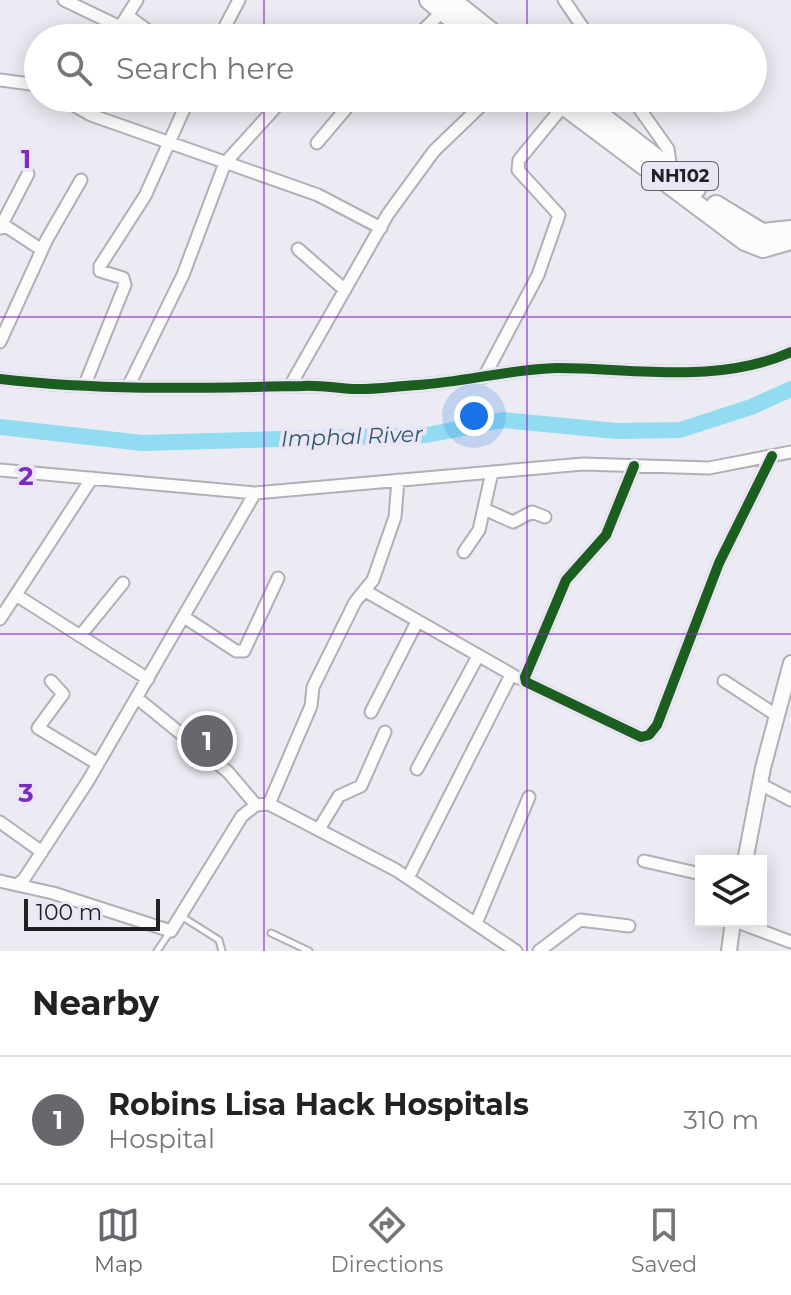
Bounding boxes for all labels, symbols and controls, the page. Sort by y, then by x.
search box [24,24,767,112]
icon: search [52,46,96,90]
text: Search here [116,50,294,87]
text: 1 [21,143,31,175]
road number: NH102 [642,162,718,190]
your location [454,396,494,436]
water label: Imphal River [281,420,425,452]
text: 2 [18,460,34,492]
pin: 1 [181,711,233,771]
text: 3 [17,777,34,809]
map controls [695,855,767,927]
button: layers [695,855,767,927]
scale bar [24,895,160,931]
text: 100 m [36,899,102,926]
text: Nearby [32,982,159,1024]
text: Robins Lisa Hack Hospitals [108,1086,529,1123]
text: 1 [53,1104,63,1136]
text: 310 m [683,1104,759,1136]
text: Hospital [108,1123,215,1155]
tab: Map [94,1203,143,1278]
tab: Directions [331,1203,443,1278]
tab: Saved [631,1203,697,1278]

